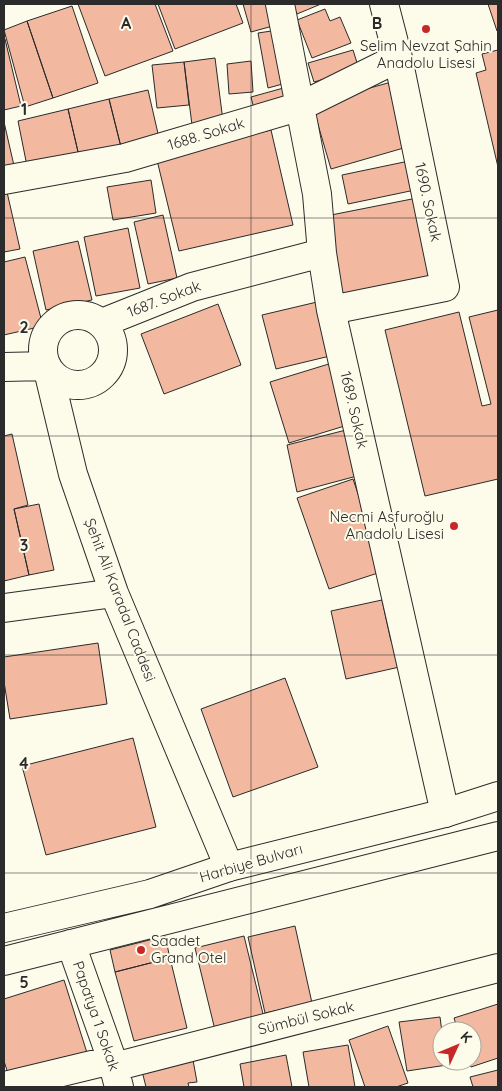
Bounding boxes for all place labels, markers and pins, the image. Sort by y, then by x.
marker: Selim Nevzat Şahin Anadolu Lisesi [420,23,432,35]
place label: Selim Nevzat Şahin Anadolu Lisesi [360,36,492,72]
place label: Necmi Asfuroğlu Anadolu Lisesi [329,507,444,543]
marker: Necmi Asfuroğlu Anadolu Lisesi [448,520,460,532]
place label: Saadet Grand Otel [151,931,226,967]
marker: Saadet Grand Otel [135,944,147,956]

